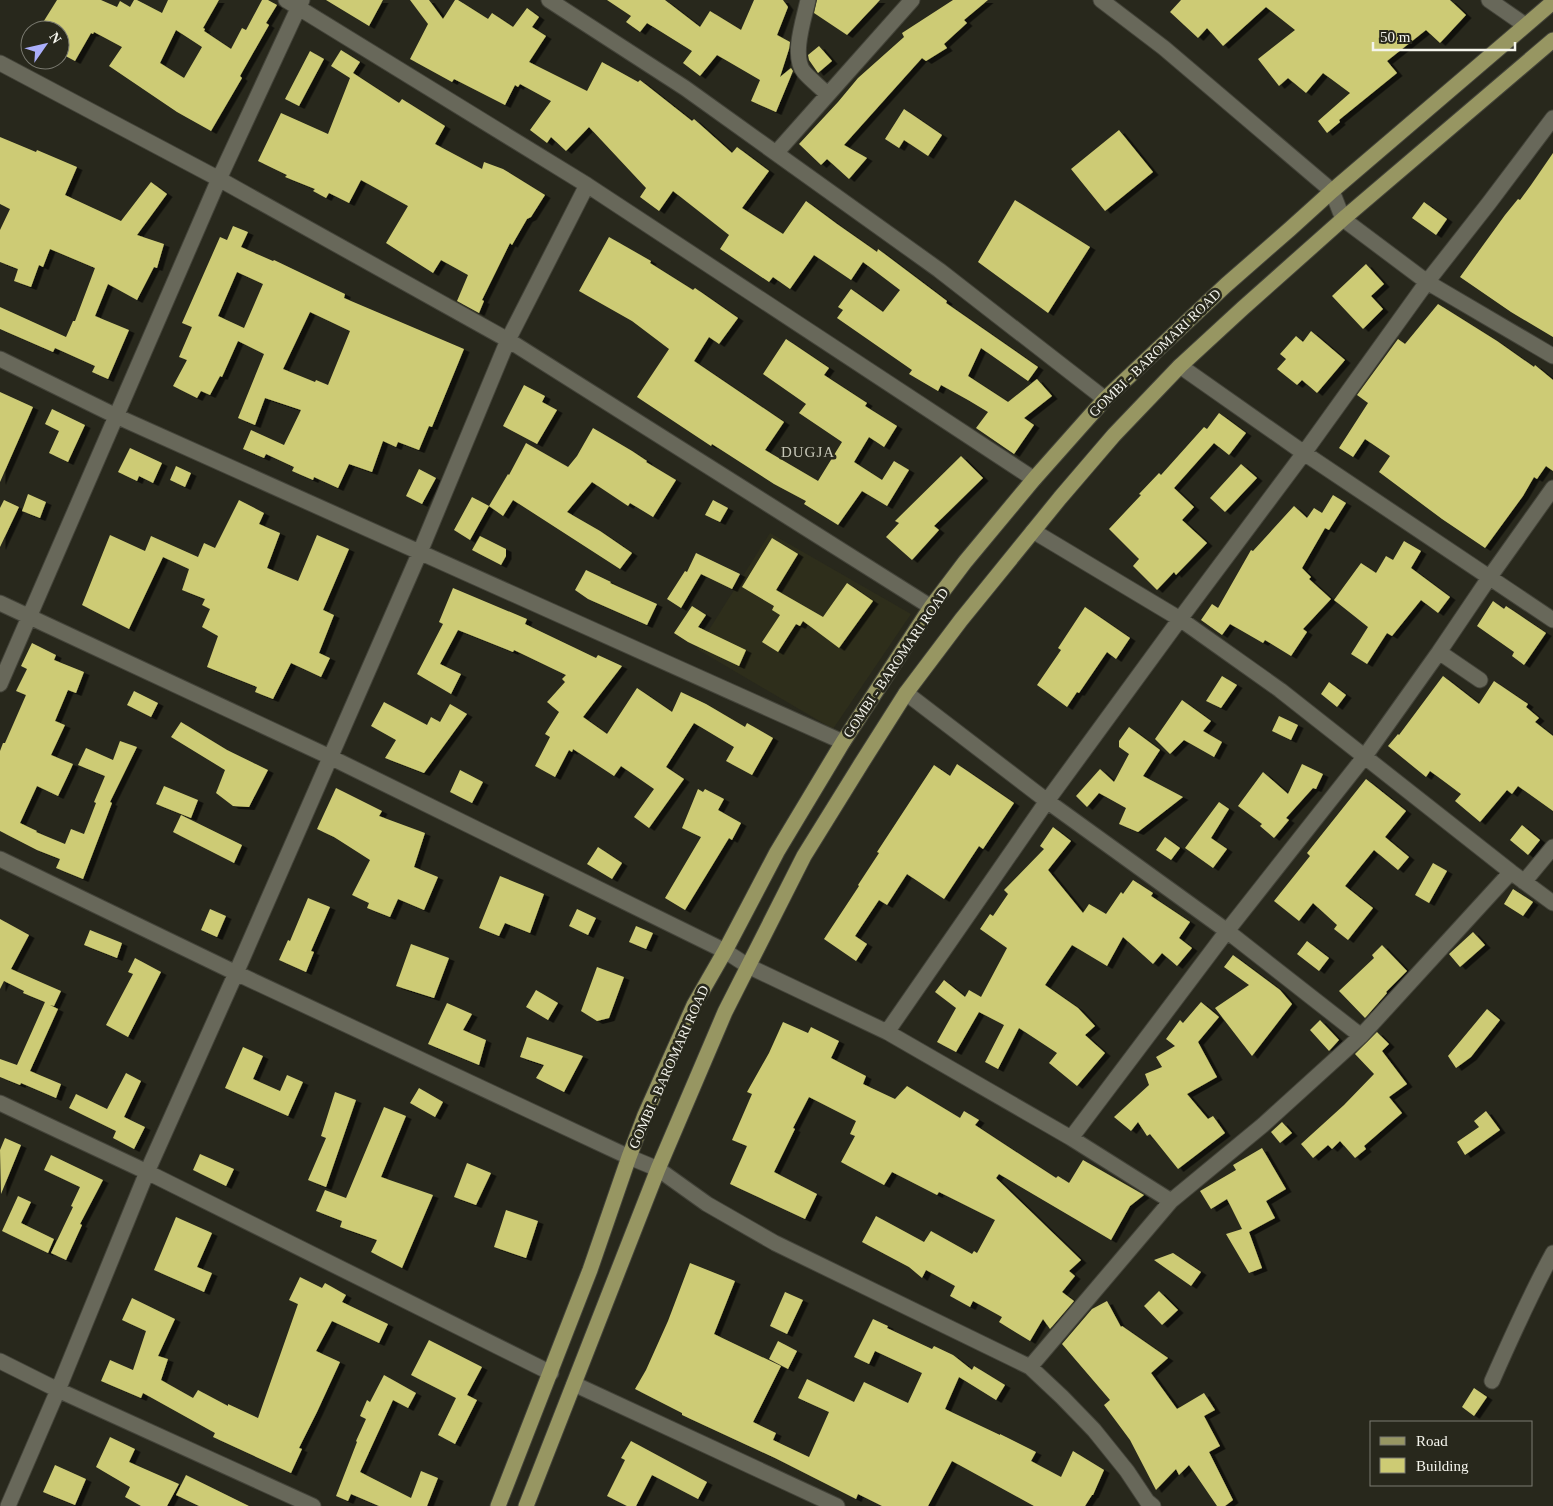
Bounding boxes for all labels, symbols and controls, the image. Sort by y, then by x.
north arrow [20,20,70,70]
scale bar [1373,20,1516,52]
text: 50 m [1380,29,1411,45]
text: N [46,30,64,46]
street label: GOMBI - BAROMARI ROAD [1086,286,1224,420]
district label: DUGJA [781,444,835,460]
street label: GOMBI - BAROMARI ROAD [840,585,952,741]
street label: GOMBI - BAROMARI ROAD [626,983,712,1151]
legend [1370,1421,1533,1486]
text: Road [1416,1433,1448,1449]
text: Building [1416,1458,1469,1474]

